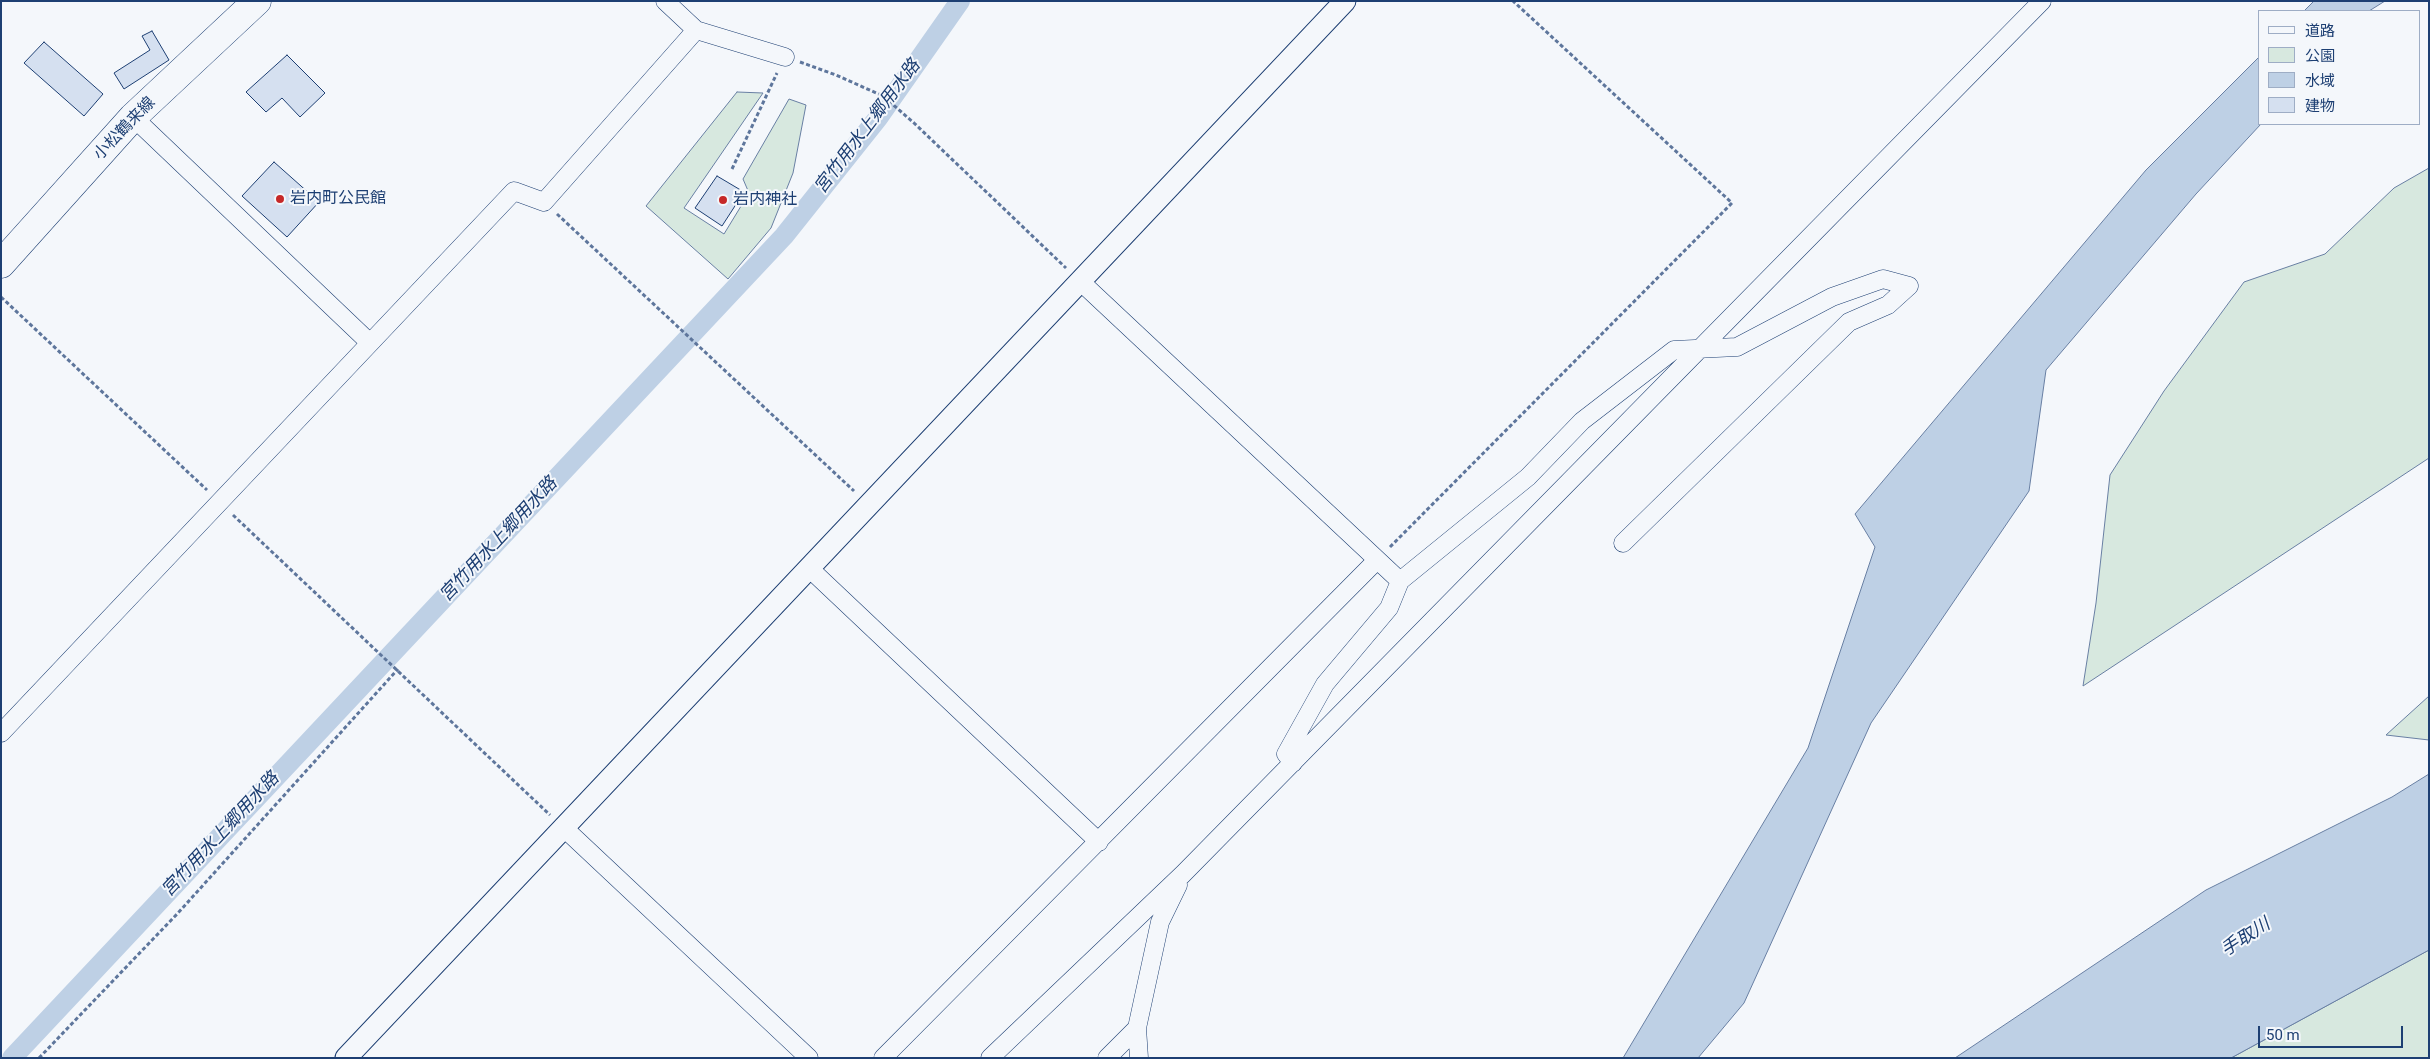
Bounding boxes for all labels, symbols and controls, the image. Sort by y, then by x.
legend [2258,10,2420,125]
text: 道路 [2305,22,2335,40]
text: 公園 [2305,47,2335,65]
water label: 宮竹用水上郷用水路 [811,56,925,198]
text: 水域 [2305,72,2335,90]
street label: 小松鶴来線 [90,94,160,164]
text: 建物 [2305,97,2335,115]
place label: 岩内町公民館 [290,189,386,209]
place label: 岩内神社 [733,190,797,210]
marker: 岩内町公民館 [274,193,286,205]
marker: 岩内神社 [717,194,729,206]
water label: 宮竹用水上郷用水路 [436,473,562,607]
water label: 宮竹用水上郷用水路 [158,768,284,902]
water label: 手取川 [2217,914,2275,962]
scale bar [2260,1016,2405,1048]
text: 50 m [2266,1026,2300,1044]

